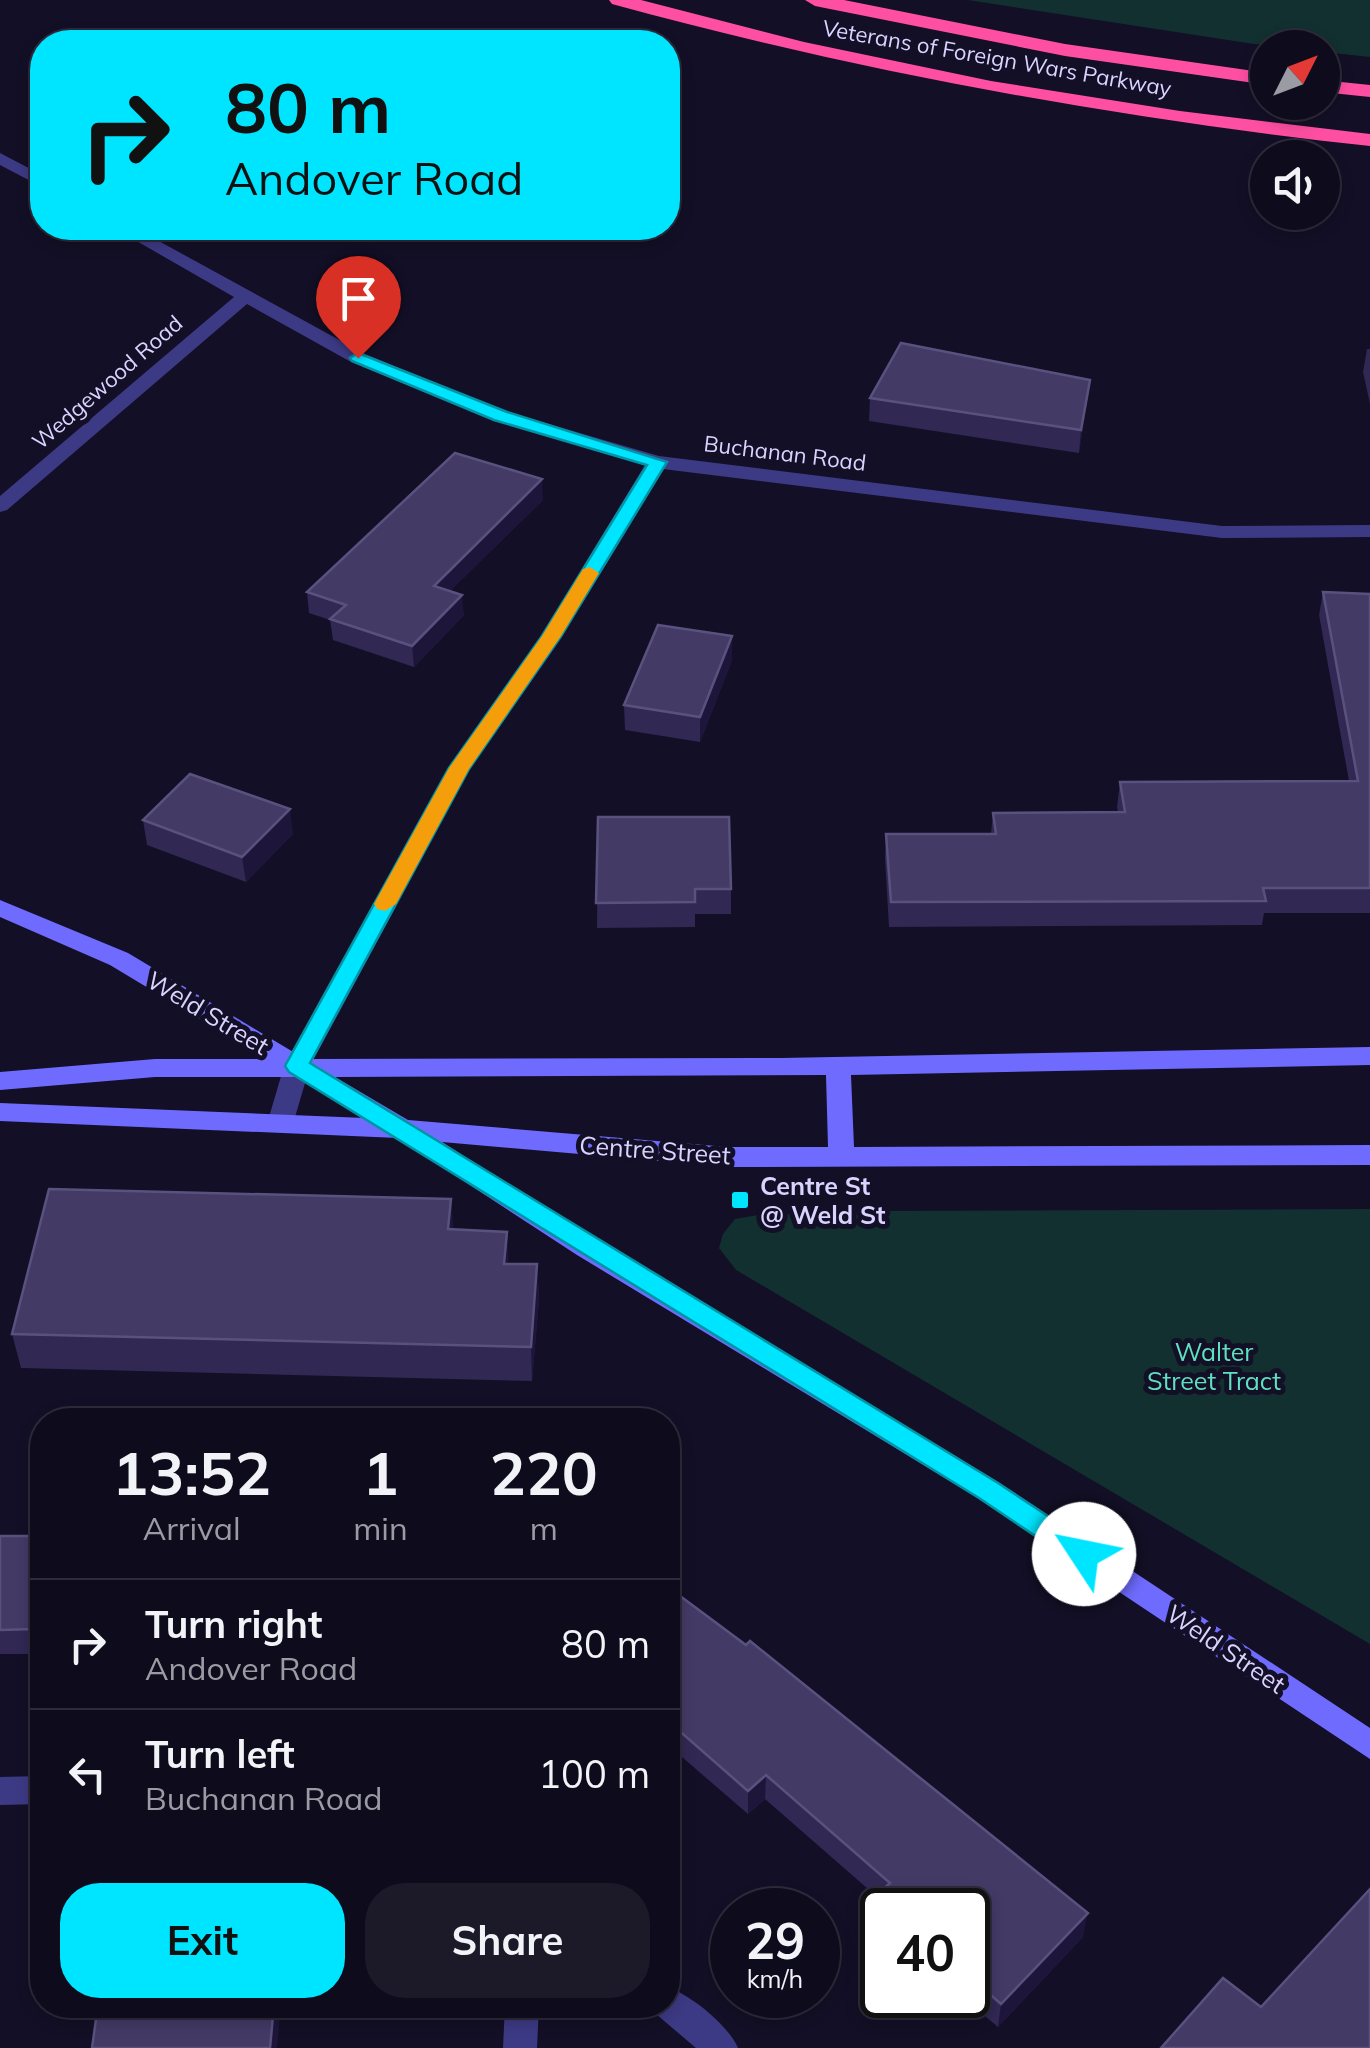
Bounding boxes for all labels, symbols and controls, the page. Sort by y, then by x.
street label: Veterans of Foreign Wars Parkway [820,13,1174,103]
north arrow [1250,30,1340,120]
map controls [1250,30,1340,230]
text: 80 m [225,63,391,151]
icon: right [60,70,190,200]
button: sound [1250,140,1340,230]
text: Andover Road [225,150,523,206]
pin [316,256,401,359]
icon: arrive [331,271,386,326]
street label: Wedgewood Road [26,309,188,455]
street label: Buchanan Road [702,429,868,477]
street label: Weld Street [142,964,275,1061]
street label: Centre Street [578,1129,732,1170]
place label: Centre St @ Weld St [760,1170,886,1230]
marker: Centre St @ Weld St [729,1189,751,1211]
park label: Walter Street Tract [1147,1336,1281,1396]
text: 13:52 [112,1435,271,1510]
text: 1 [362,1435,398,1510]
text: 220 [490,1435,598,1510]
position arrow [1032,1502,1136,1606]
text: Arrival [143,1508,241,1548]
text: min [353,1508,408,1548]
text: m [530,1508,558,1548]
street label: Weld Street [1161,1598,1292,1700]
text: Turn right [145,1600,322,1648]
icon: right [60,1617,115,1672]
text: 80 m [561,1620,650,1668]
text: Andover Road [145,1648,357,1688]
text: Turn left [145,1730,295,1778]
icon: left [60,1747,115,1802]
text: 100 m [538,1750,650,1798]
text: Buchanan Road [145,1778,383,1818]
button: Exit [60,1883,345,1998]
button: Share [365,1883,650,1998]
speed limit sign: 40 [860,1888,990,2018]
text: 29 [745,1909,805,1972]
text: km/h [747,1963,803,1994]

